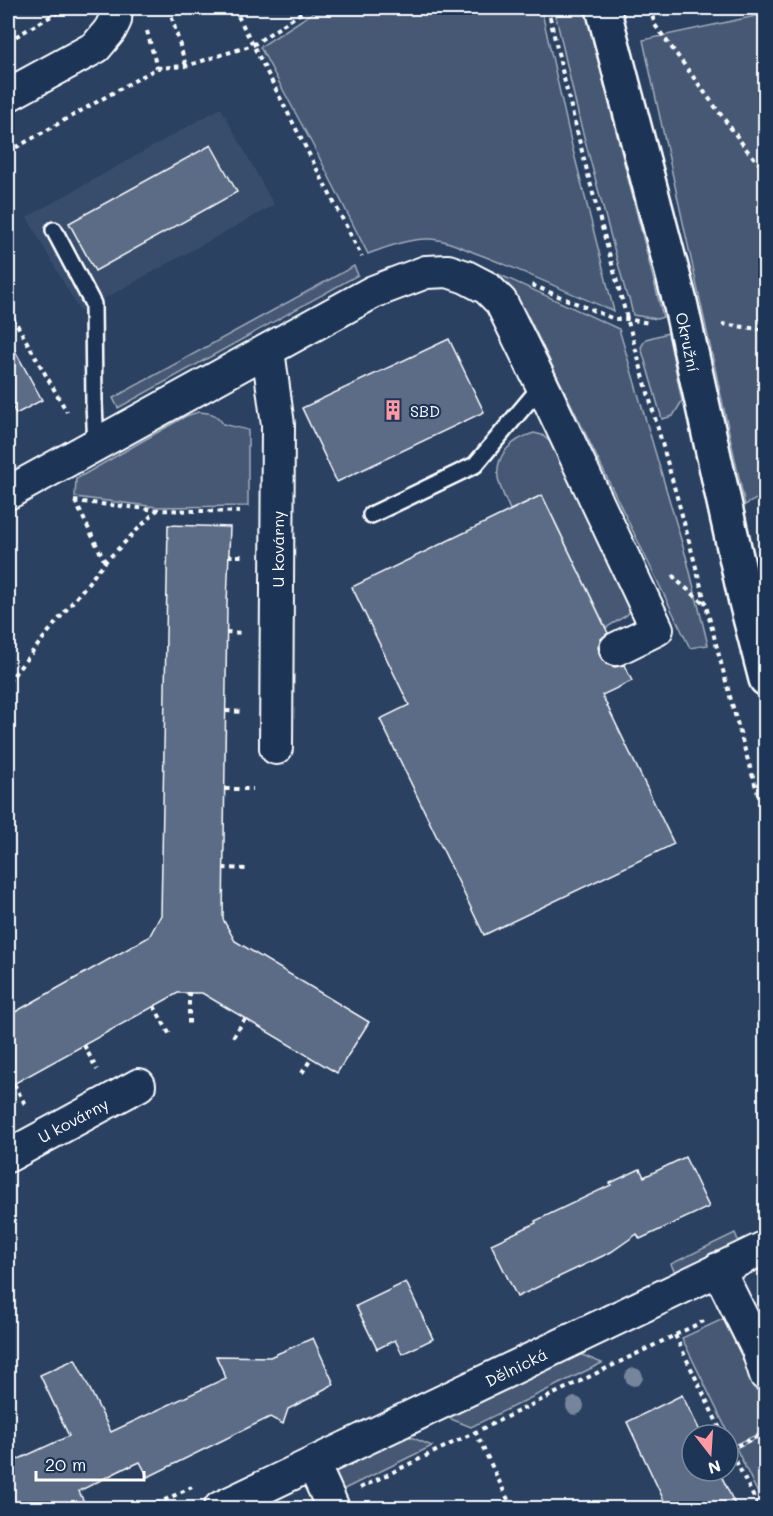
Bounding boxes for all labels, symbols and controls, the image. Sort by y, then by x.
street label: Okružní [671,310,705,374]
building icon: SBD [381,398,405,422]
place label: SBD [410,400,440,421]
street label: U kovárny [267,511,288,587]
street label: U kovárny [34,1093,112,1147]
street label: Dělnická [481,1343,551,1391]
north arrow [680,1423,740,1483]
scale bar [36,1444,144,1482]
text: 20 m [45,1452,86,1476]
text: N [706,1456,723,1480]

